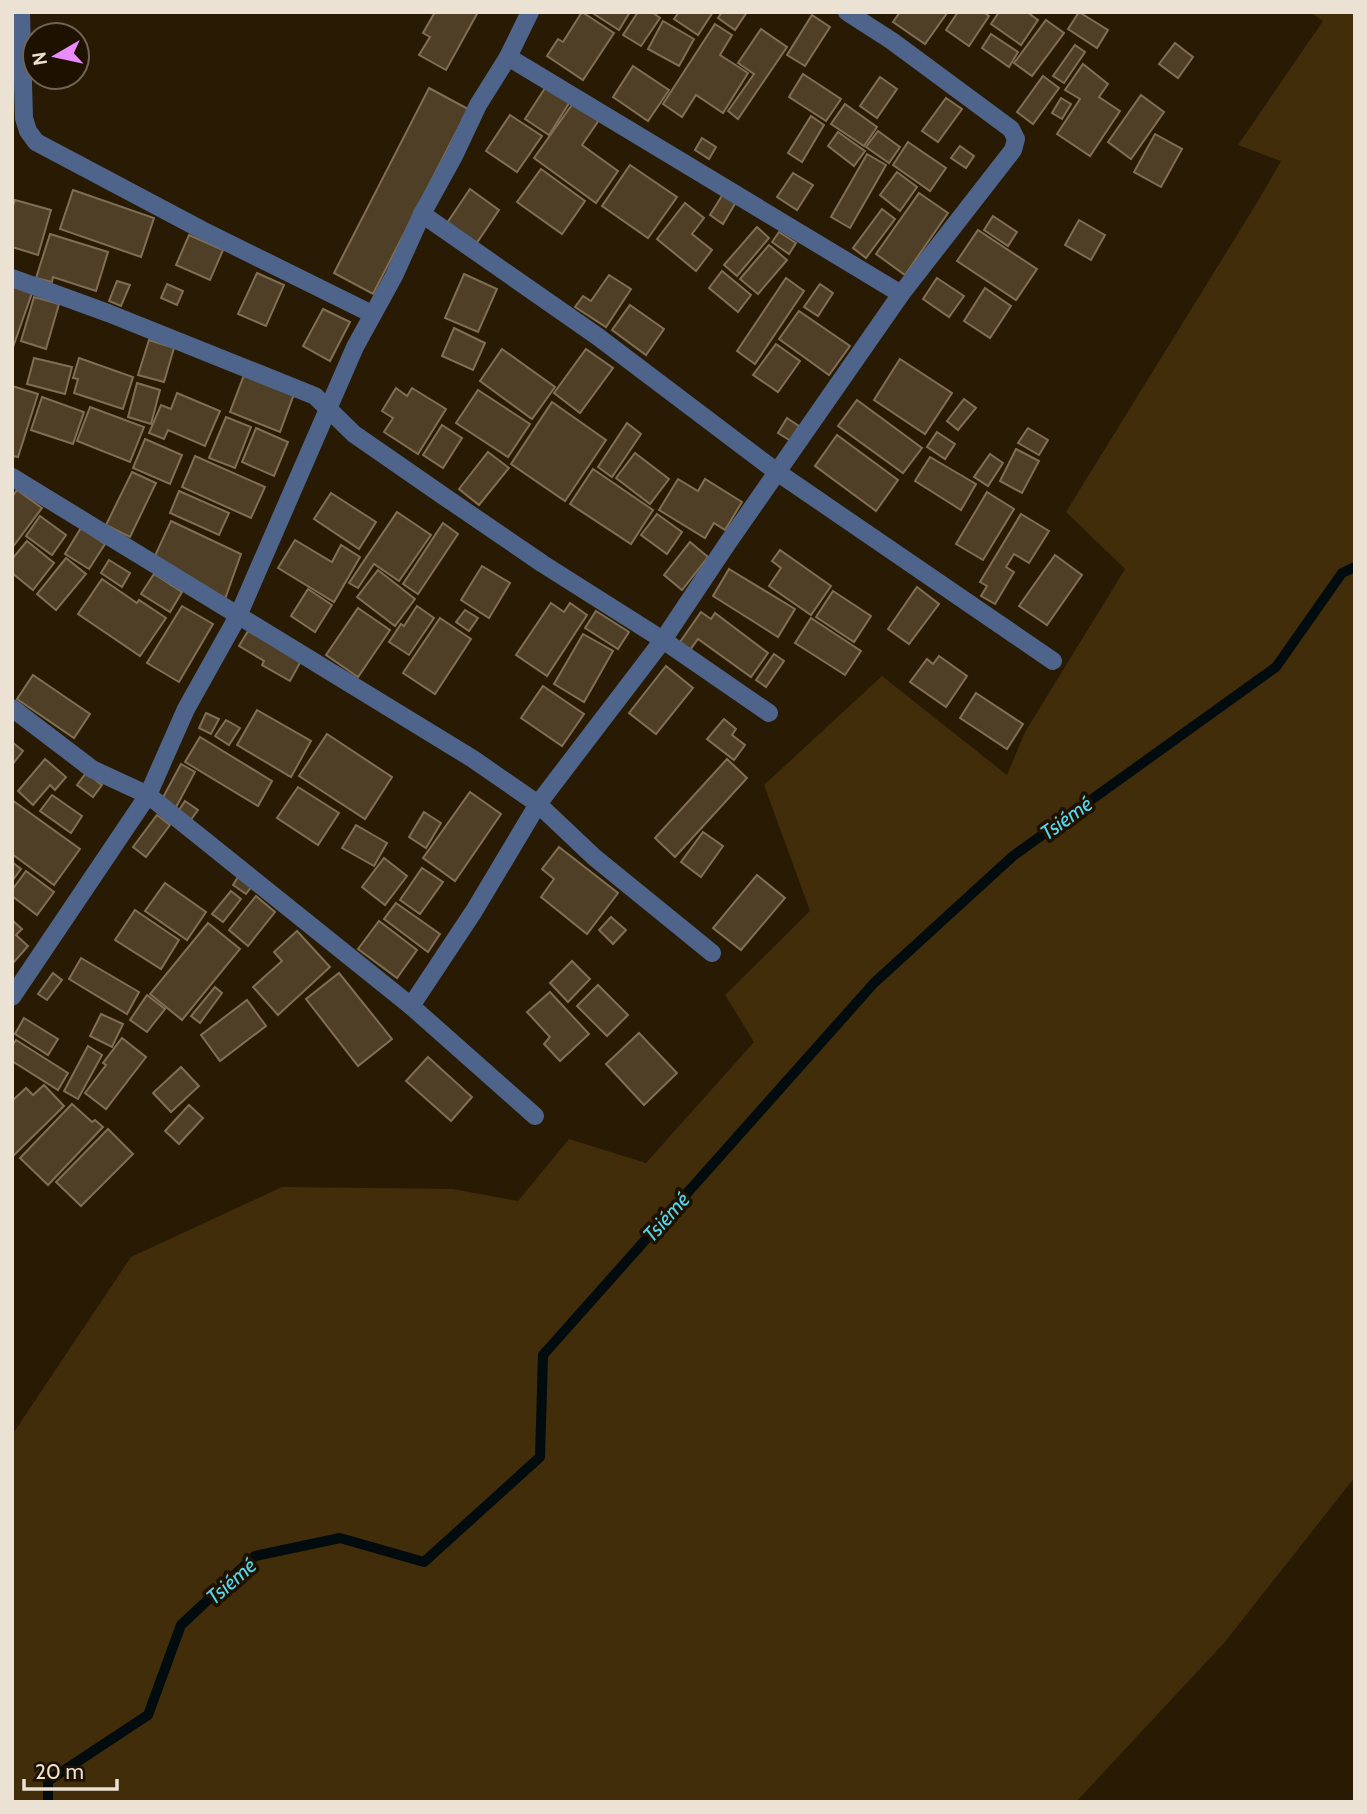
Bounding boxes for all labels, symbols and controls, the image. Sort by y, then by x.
north arrow [21,21,91,91]
text: N [27,50,52,67]
water label: Tsiémé [1035,791,1097,845]
water label: Tsiémé [637,1187,695,1247]
water label: Tsiémé [201,1552,261,1609]
scale bar [24,1748,117,1792]
text: 20 m [35,1759,84,1784]

